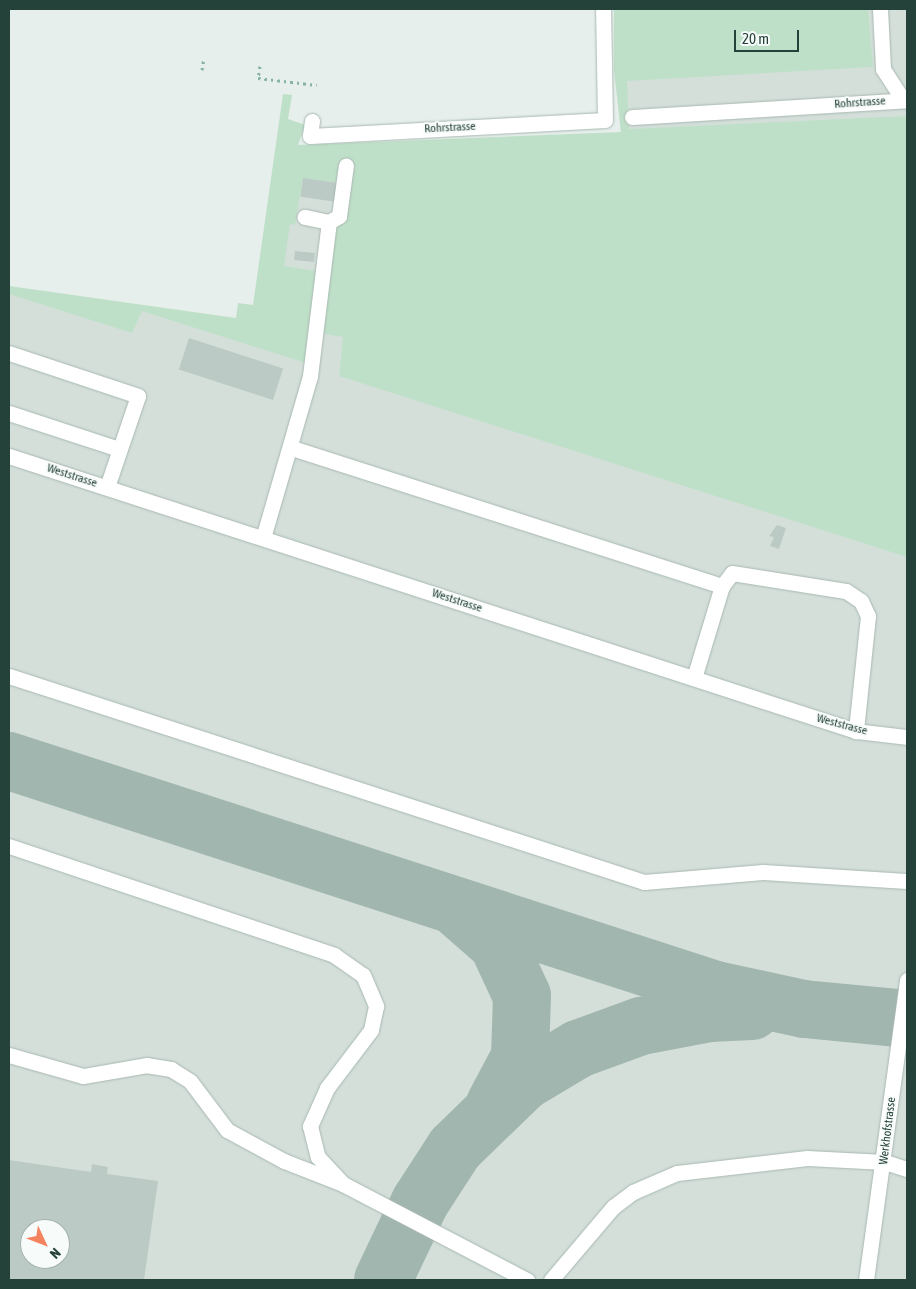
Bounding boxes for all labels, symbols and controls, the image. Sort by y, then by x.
scale bar [736,20,801,52]
text: 20 m [742,30,769,47]
street label: Rohrstrasse [834,94,886,112]
street label: Rohrstrasse [424,119,476,137]
street label: Weststrasse [45,461,99,491]
street label: Weststrasse [430,586,484,616]
street label: Weststrasse [815,711,869,739]
street label: Werkhofstrasse [877,1096,899,1166]
north arrow [20,1219,70,1269]
text: N [47,1245,64,1262]

